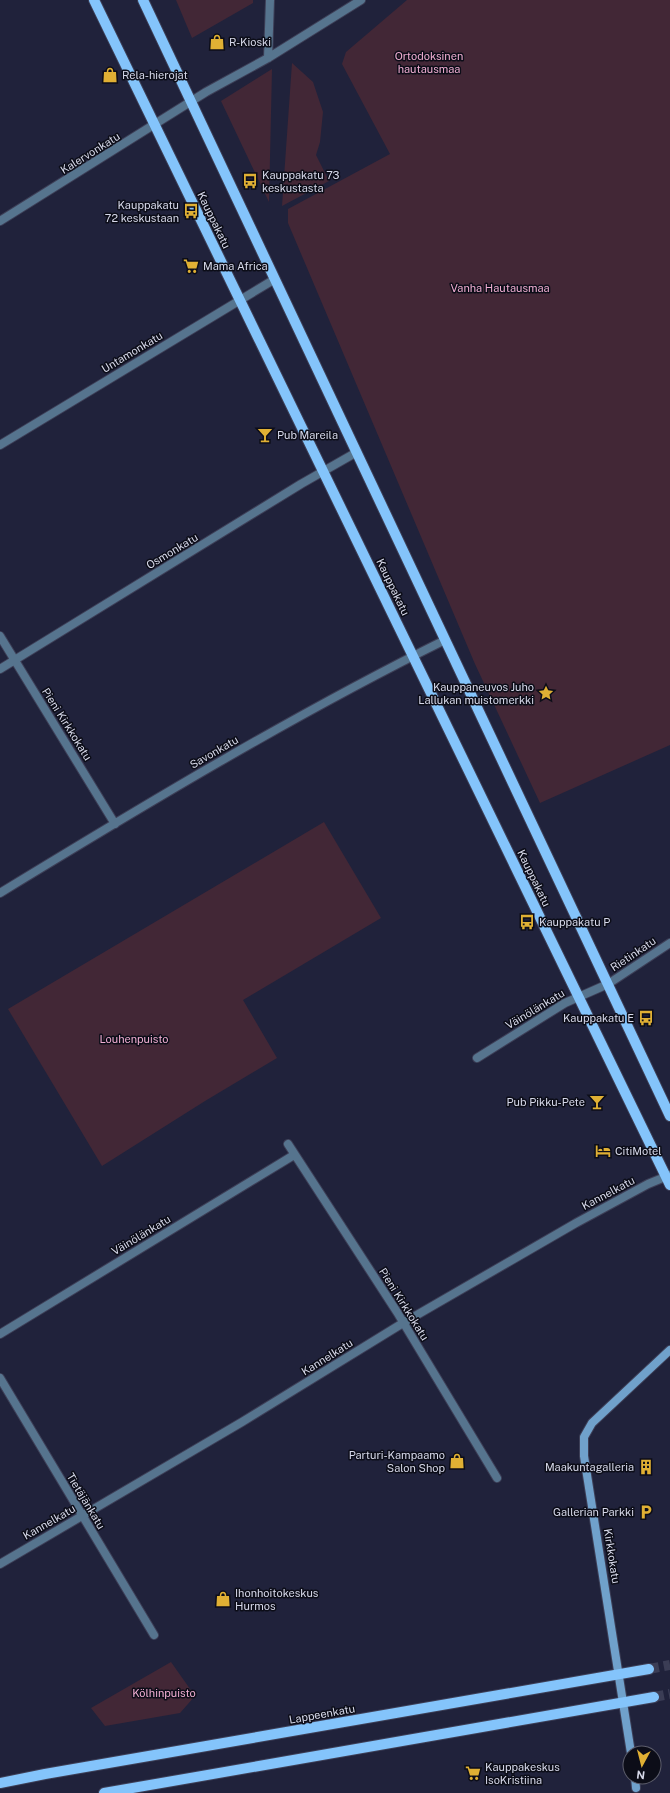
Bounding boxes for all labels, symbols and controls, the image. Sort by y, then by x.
shop icon: R-Kioski [208,33,226,51]
place label: R-Kioski [229,36,271,48]
park label: Ortodoksinen hautausmaa [395,50,463,75]
shop icon: Rela-hierojat [101,66,119,84]
place label: Rela-hierojat [122,69,188,81]
street label: Kalervonkatu [58,130,122,176]
place label: Kauppakatu 73 keskustasta [262,169,340,194]
bus stop icon: Kauppakatu 73 keskustasta [241,172,259,190]
street label: Kauppakatu [195,190,233,250]
place label: Kauppakatu 72 keskustaan [105,199,179,224]
bus stop icon: Kauppakatu 72 keskustaan [182,202,200,220]
supermarket icon: Mama Africa [182,257,200,275]
place label: Mama Africa [203,260,268,272]
park label: Vanha Hautausmaa [450,282,550,294]
street label: Untamonkatu [99,329,165,375]
bar icon: Pub Mareila [256,426,274,444]
place label: Pub Mareila [277,429,338,441]
street label: Osmonkatu [144,531,200,571]
street label: Kauppakatu [374,557,412,617]
place label: Kauppaneuvos Juho Lallukan muistomerkki [418,681,534,706]
place icon: Kauppaneuvos Juho Lallukan muistomerkki [537,684,555,702]
street label: Pieni Kirkkokatu [40,686,94,762]
street label: Savonkatu [188,733,240,771]
street label: Kauppakatu [515,848,553,908]
bus stop icon: Kauppakatu P [518,913,536,931]
place label: Kauppakatu P [539,916,610,928]
street label: Rietinkatu [608,934,658,974]
street label: Väinölänkatu [503,987,567,1031]
bus stop icon: Kauppakatu E [637,1009,655,1027]
place label: Kauppakatu E [563,1012,634,1024]
park label: Louhenpuisto [99,1033,169,1045]
bar icon: Pub Pikku-Pete [588,1093,606,1111]
place label: Pub Pikku-Pete [507,1096,585,1108]
hotel icon: CitiMotel [594,1142,612,1160]
place label: CitiMotel [615,1145,662,1157]
street label: Kannelkatu [579,1174,637,1212]
street label: Väinölänkatu [109,1213,173,1257]
street label: Pieni Kirkkokatu [377,1266,431,1342]
street label: Kannelkatu [299,1336,355,1378]
place label: Parturi-Kampaamo Salon Shop [349,1449,445,1474]
shop icon: Parturi-Kampaamo Salon Shop [448,1452,466,1470]
building icon: Maakuntagalleria [637,1458,655,1476]
place label: Maakuntagalleria [545,1461,634,1473]
street label: Tietäjänkatu [65,1471,107,1531]
street label: Kannelkatu [21,1502,77,1542]
parking icon: Gallerian Parkki [637,1503,655,1521]
place label: Gallerian Parkki [553,1506,634,1518]
street label: Kirkkokatu [602,1528,622,1584]
place label: Ihonhoitokeskus Hurmos [235,1587,319,1612]
shop icon: Ihonhoitokeskus Hurmos [214,1590,232,1608]
park label: Kölhinpuisto [132,1687,196,1699]
street label: Lappeenkatu [288,1702,356,1726]
north arrow [622,1745,662,1785]
place label: Kauppakeskus IsoKristiina [485,1761,560,1786]
supermarket icon: Kauppakeskus IsoKristiina [464,1764,482,1782]
text: N [636,1768,646,1781]

